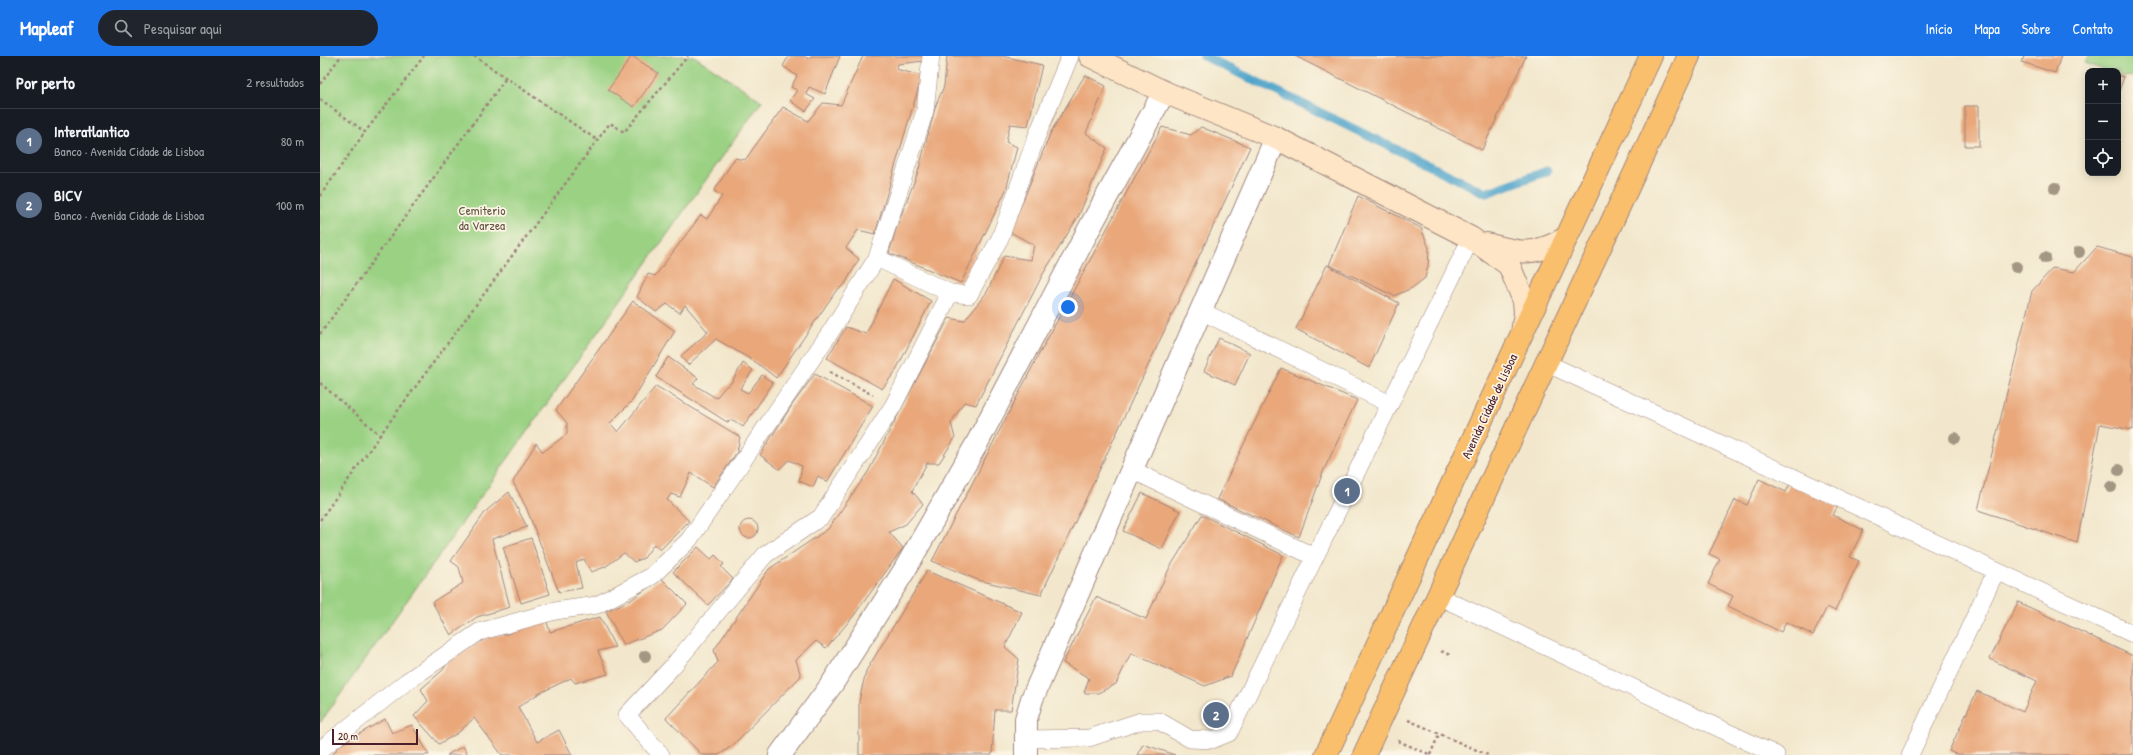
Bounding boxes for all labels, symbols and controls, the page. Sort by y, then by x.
search box [98,10,378,46]
text: Mapleaf [20,15,74,41]
icon: search [112,17,134,39]
text: Pesquisar aqui [144,18,222,39]
text: Início [1926,19,1952,38]
text: Mapa [1974,19,2000,38]
text: Sobre [2022,19,2051,38]
text: Contato [2073,19,2113,38]
map controls [2085,68,2121,176]
button: + [2085,68,2121,104]
text: Por perto [16,71,75,94]
text: 2 resultados [246,73,304,91]
button: − [2085,104,2121,140]
text: Interatlantico [54,121,129,142]
text: 1 [27,132,31,150]
text: 80 m [281,132,304,150]
button: locate [2085,140,2121,176]
text: Banco · Avenida Cidade de Lisboa [54,142,204,160]
text: BICV [54,185,82,206]
text: 2 [26,196,32,214]
text: 100 m [276,196,304,214]
park label: Cemiterio da Varzea [459,201,505,234]
text: Banco · Avenida Cidade de Lisboa [54,206,204,224]
your location [1058,297,1078,317]
street label: Avenida Cidade de Lisboa [1457,351,1521,461]
pin: 1 [1334,476,1360,506]
pin: 2 [1203,700,1229,730]
scale bar [332,727,418,746]
text: 20 m [338,729,358,743]

